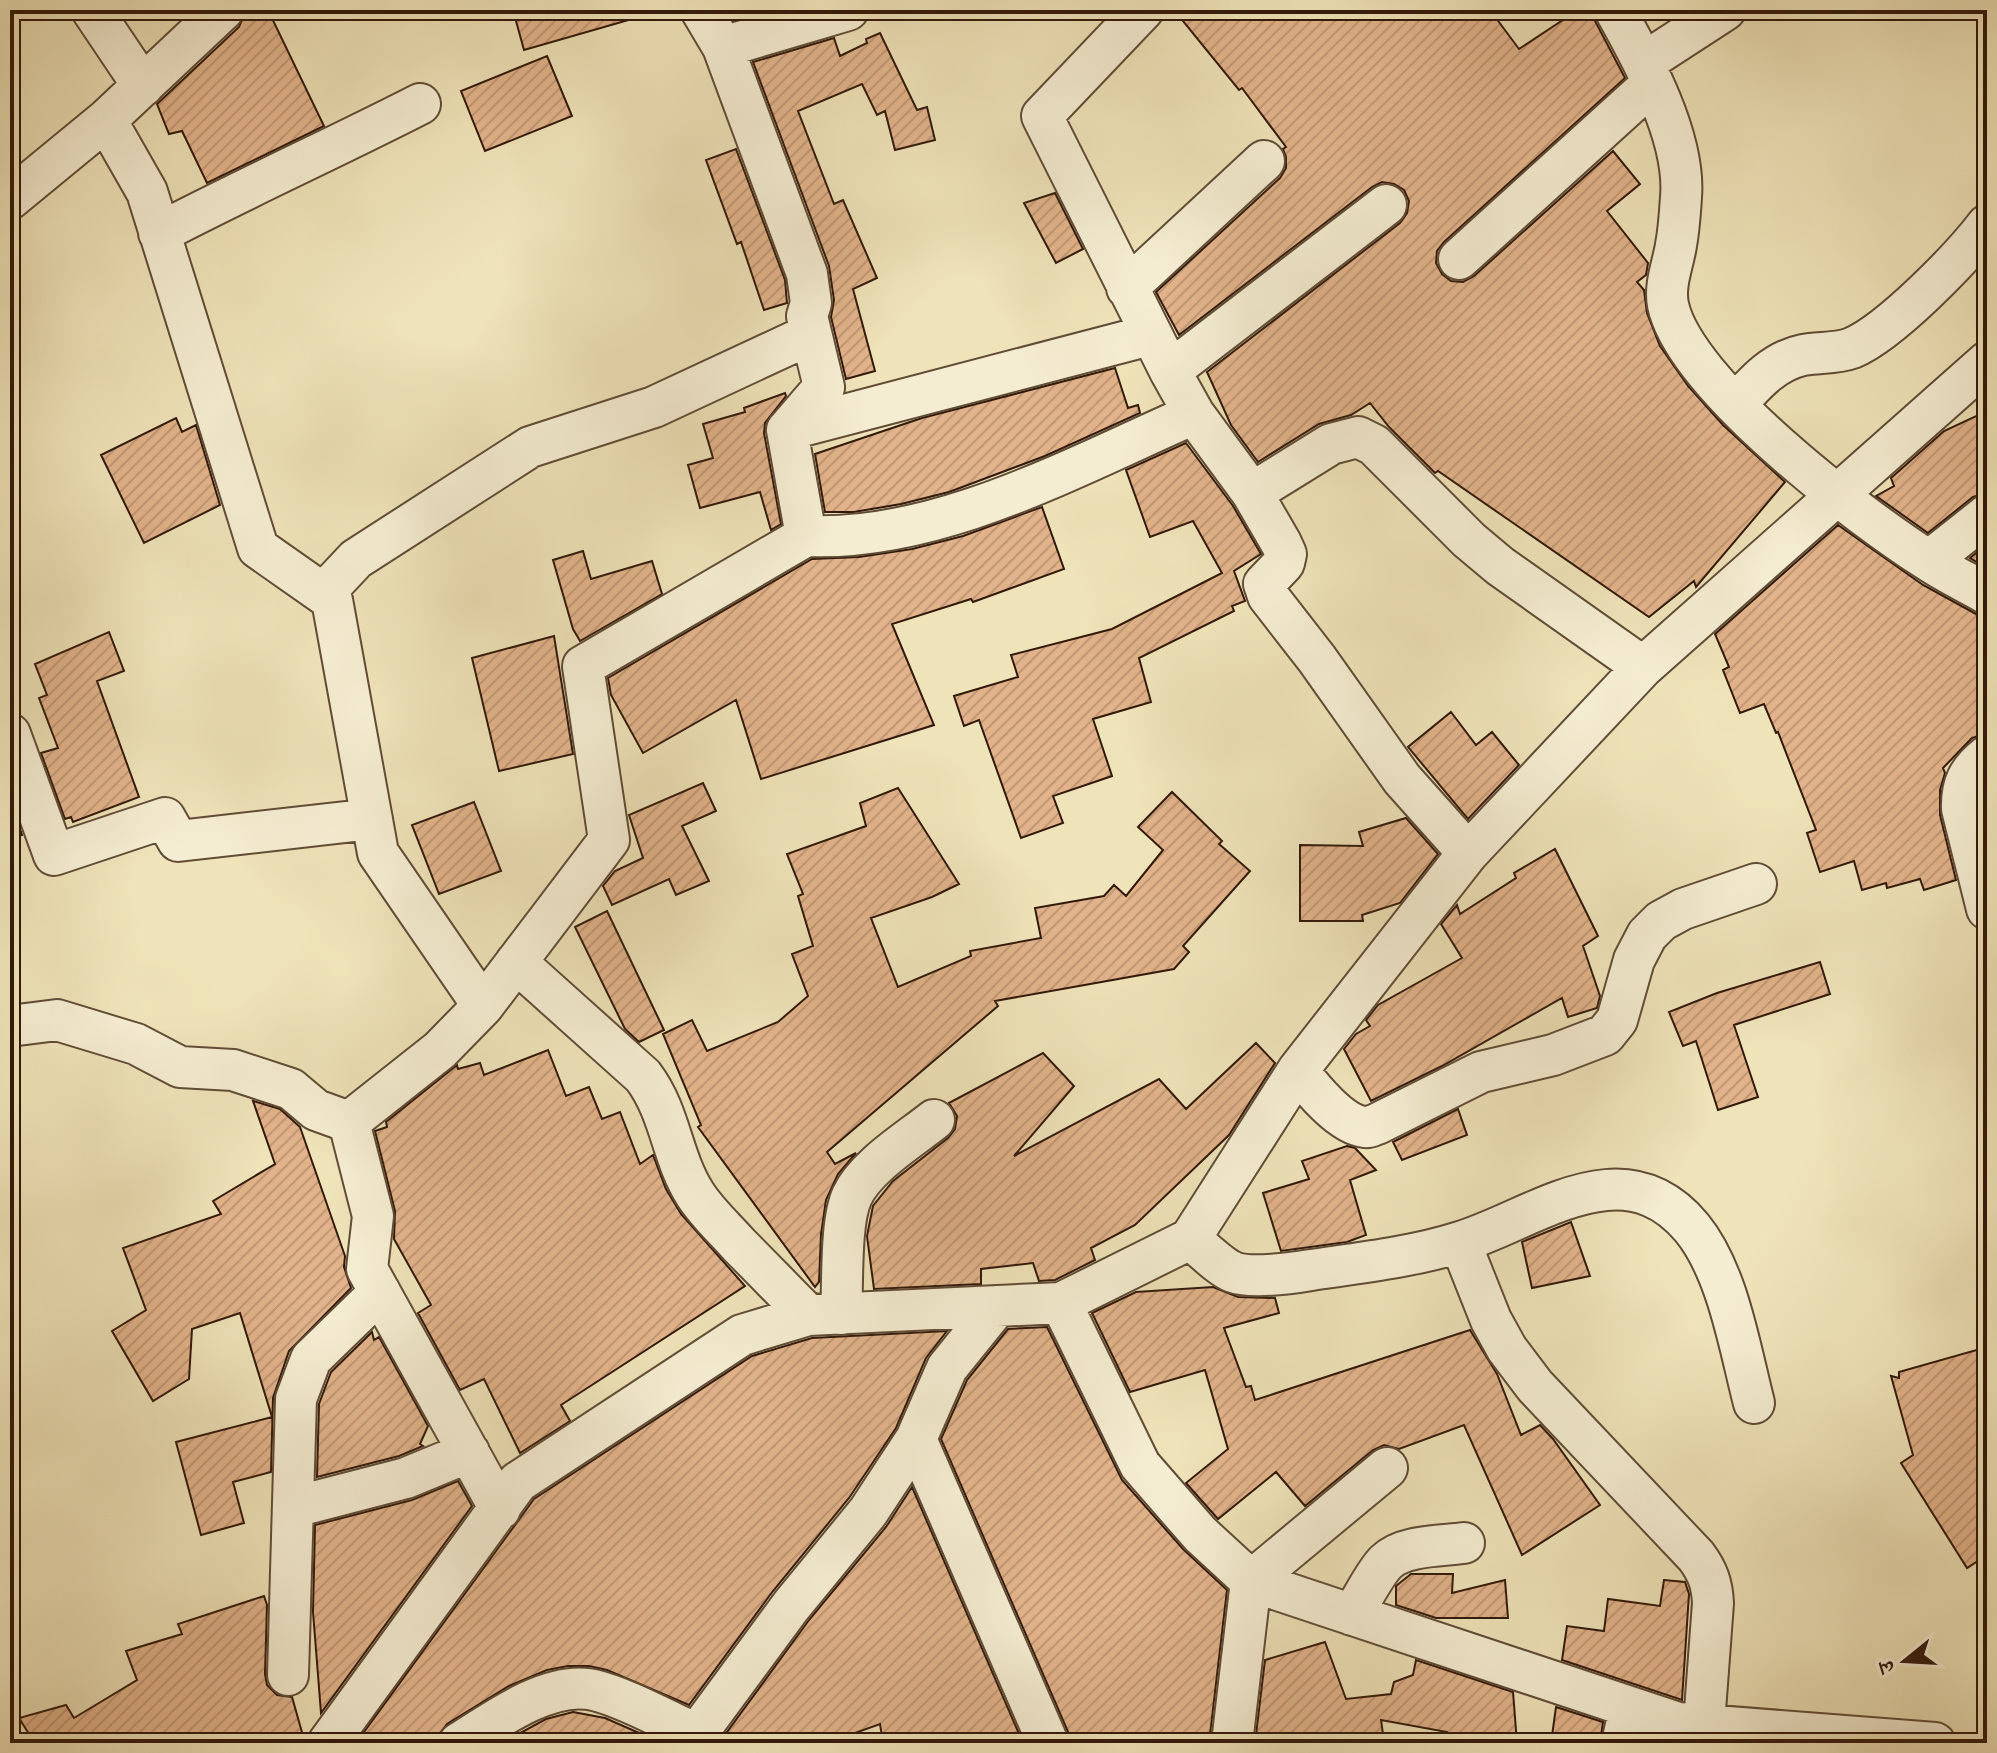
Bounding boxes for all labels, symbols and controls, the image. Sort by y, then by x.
north arrow [1865,1621,1945,1701]
text: उ [1872,1656,1903,1678]

